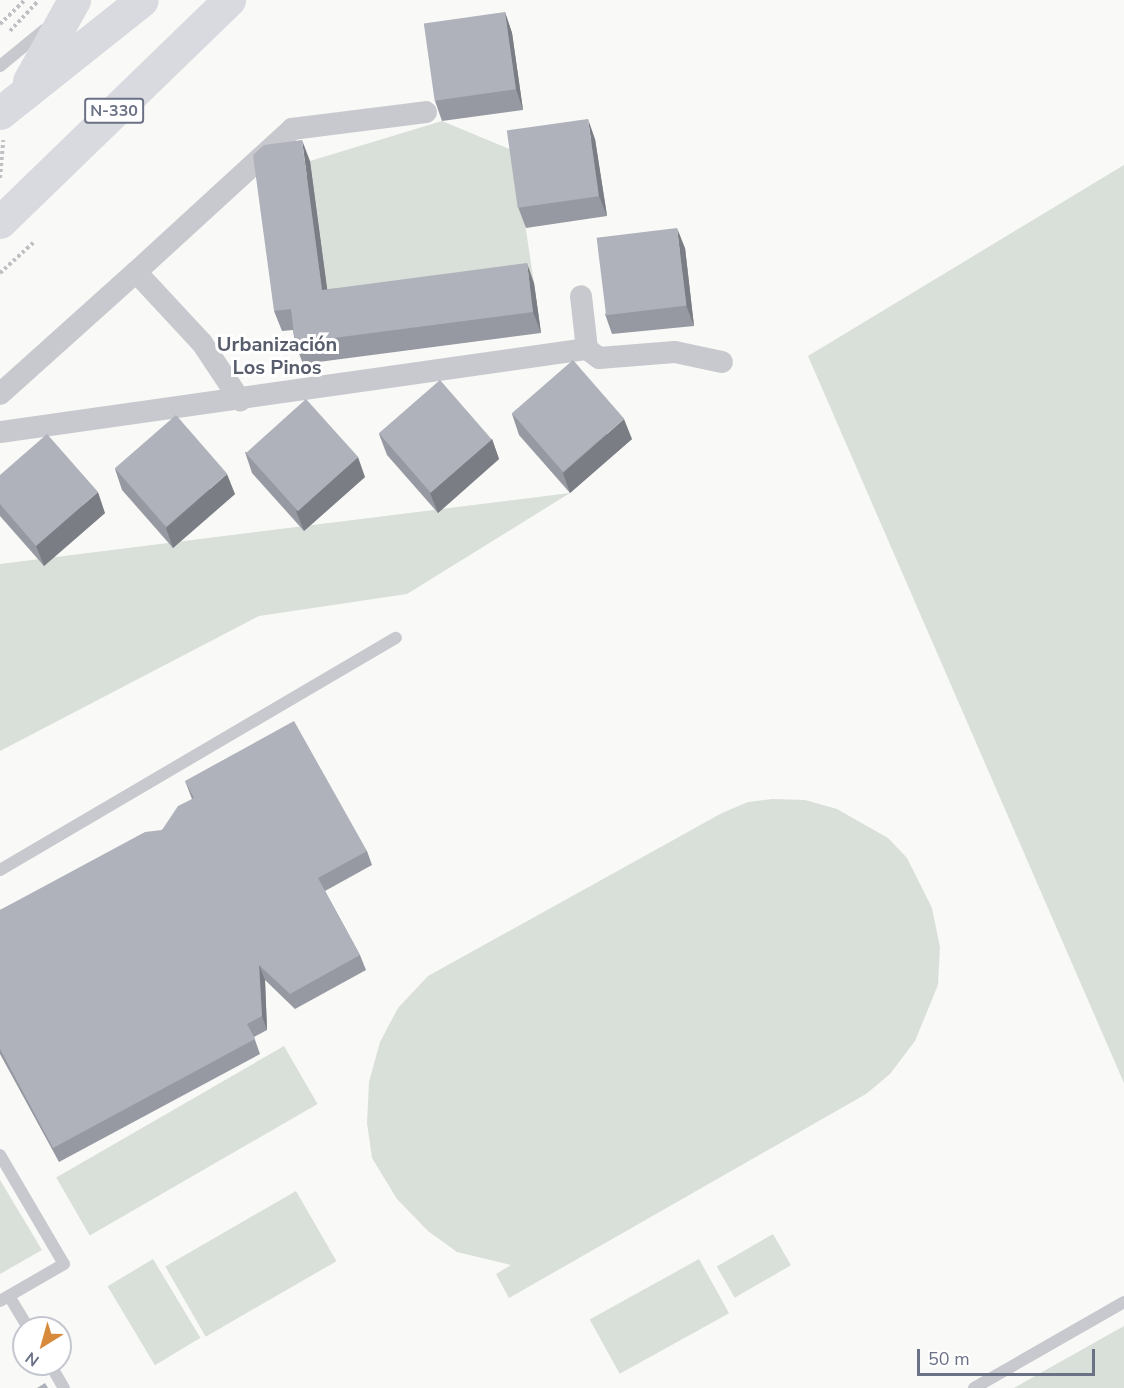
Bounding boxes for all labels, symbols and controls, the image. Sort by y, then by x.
road number: N-330 [84,98,144,124]
district label: Urbanización Los Pinos [217,333,337,380]
north arrow [12,1316,72,1376]
scale bar [920,1337,1098,1375]
text: N [21,1346,44,1371]
text: 50 m [928,1347,970,1371]

